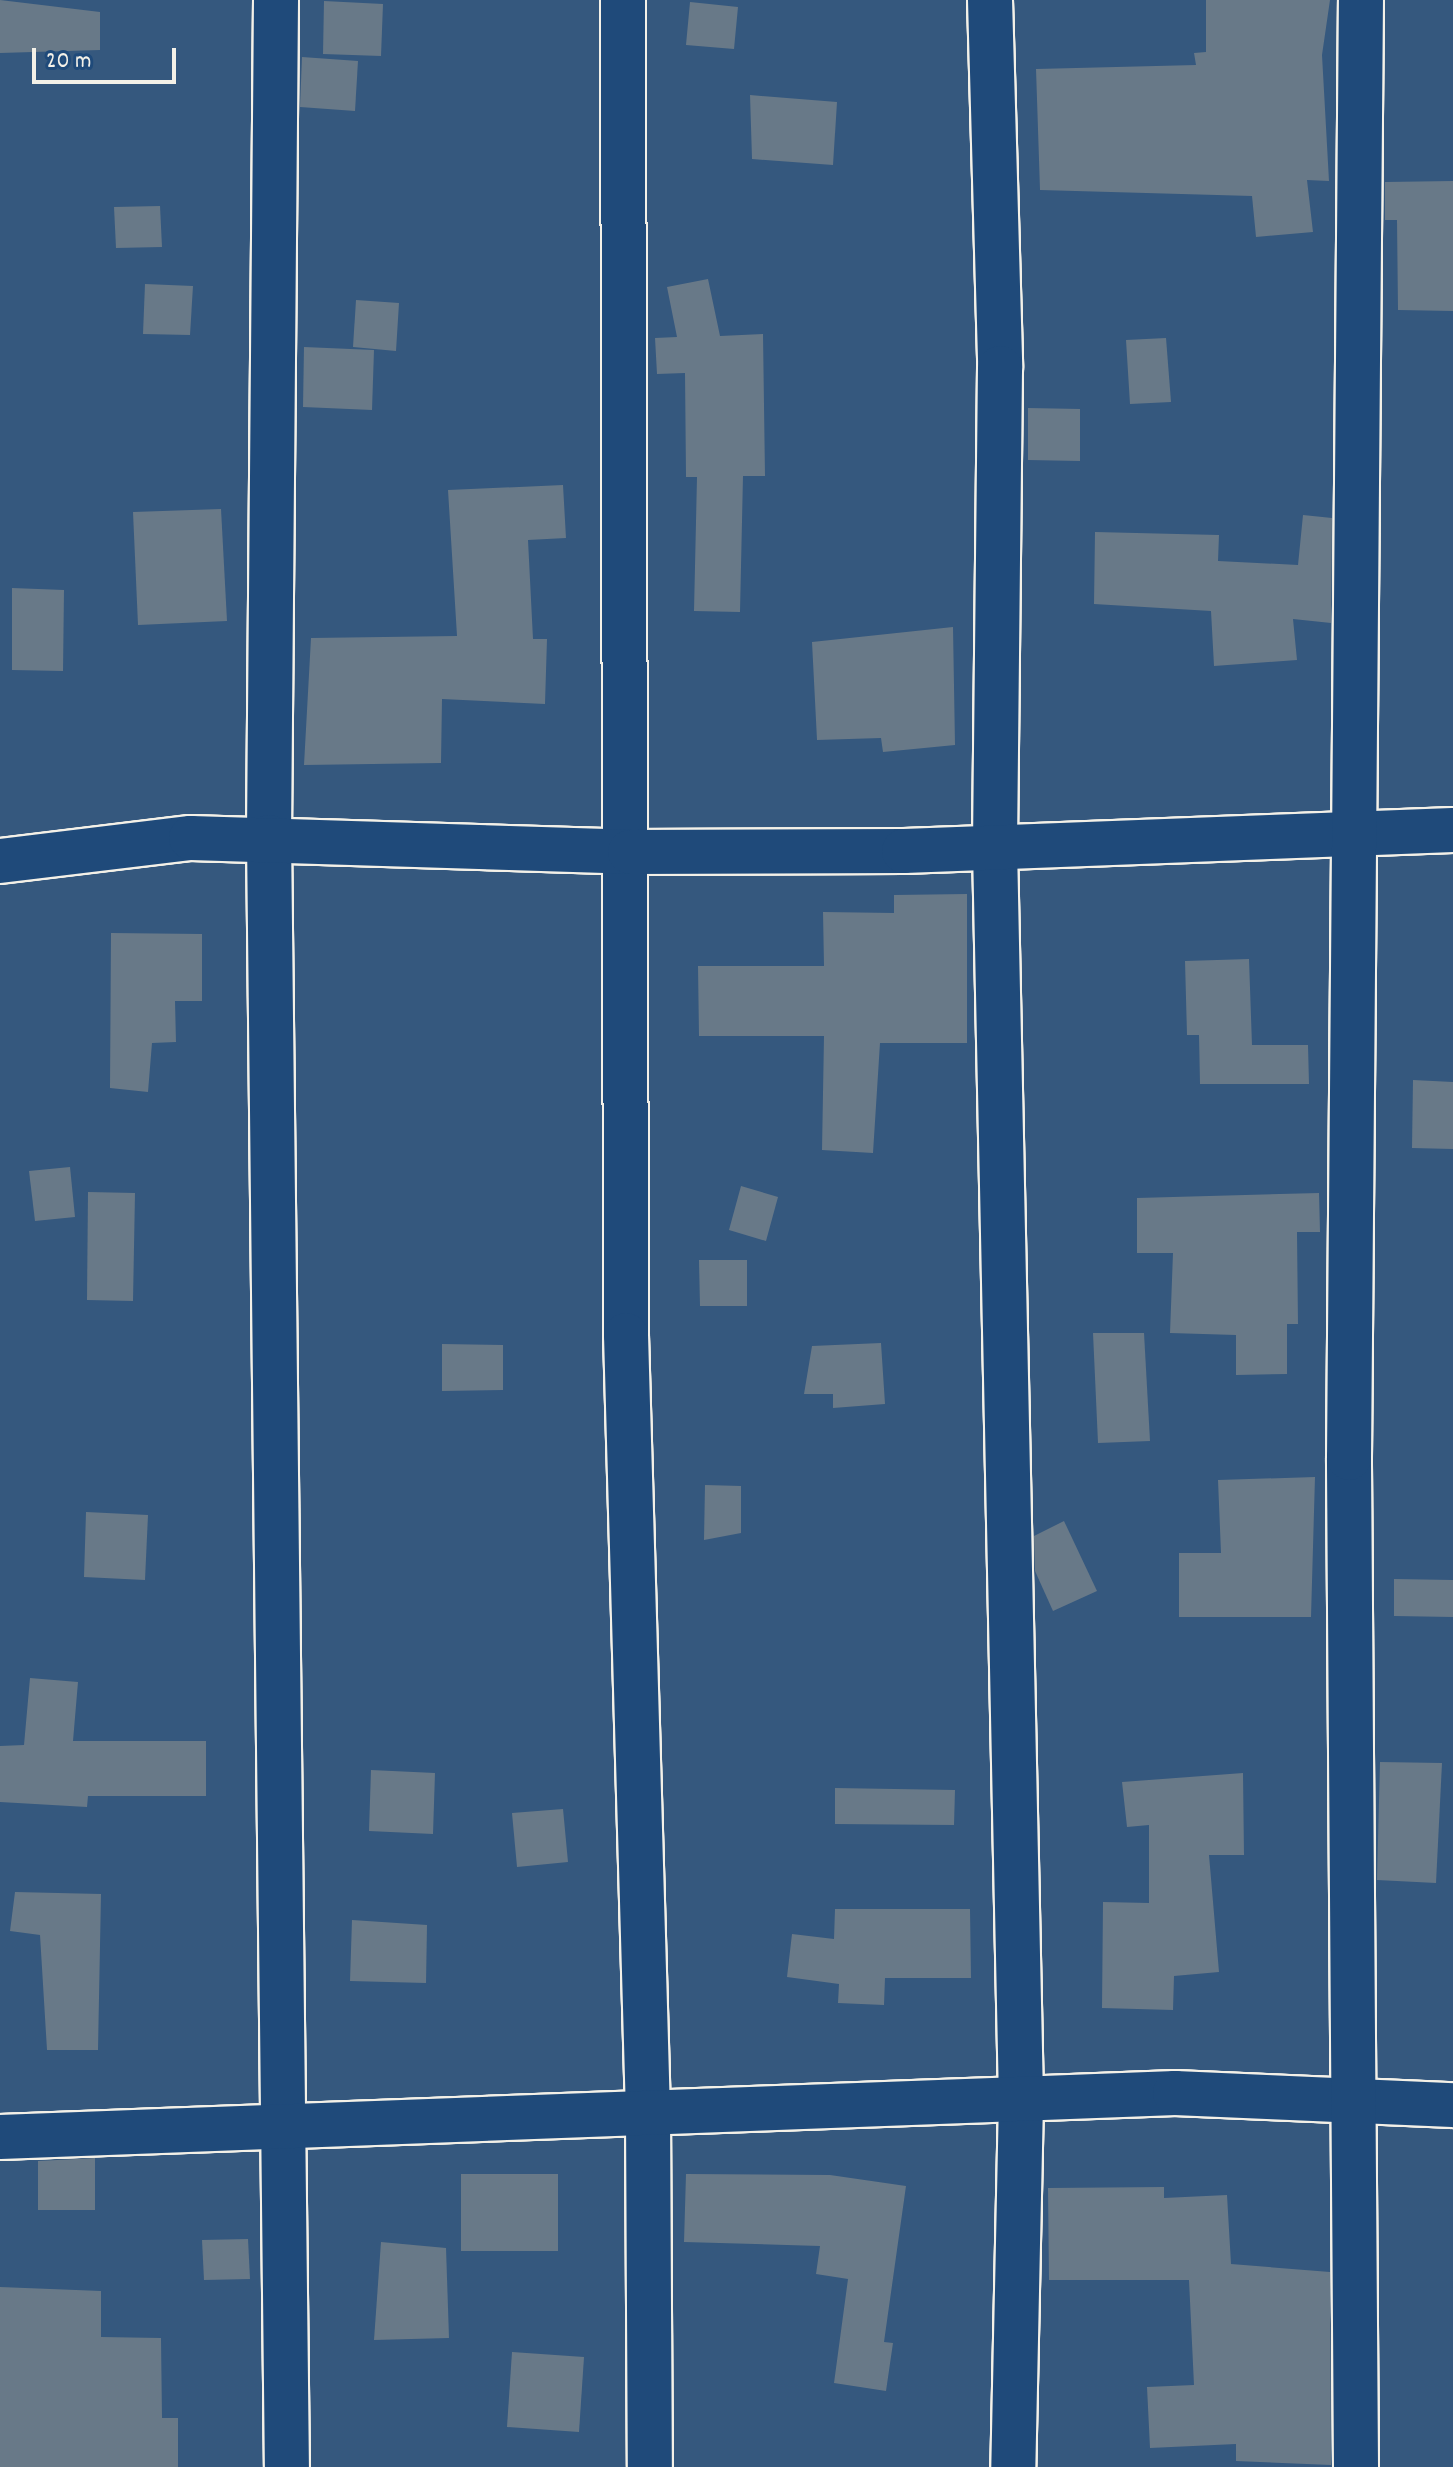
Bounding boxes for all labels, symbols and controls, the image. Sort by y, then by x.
scale bar [36,32,180,82]
text: 20 m [46,45,92,79]

